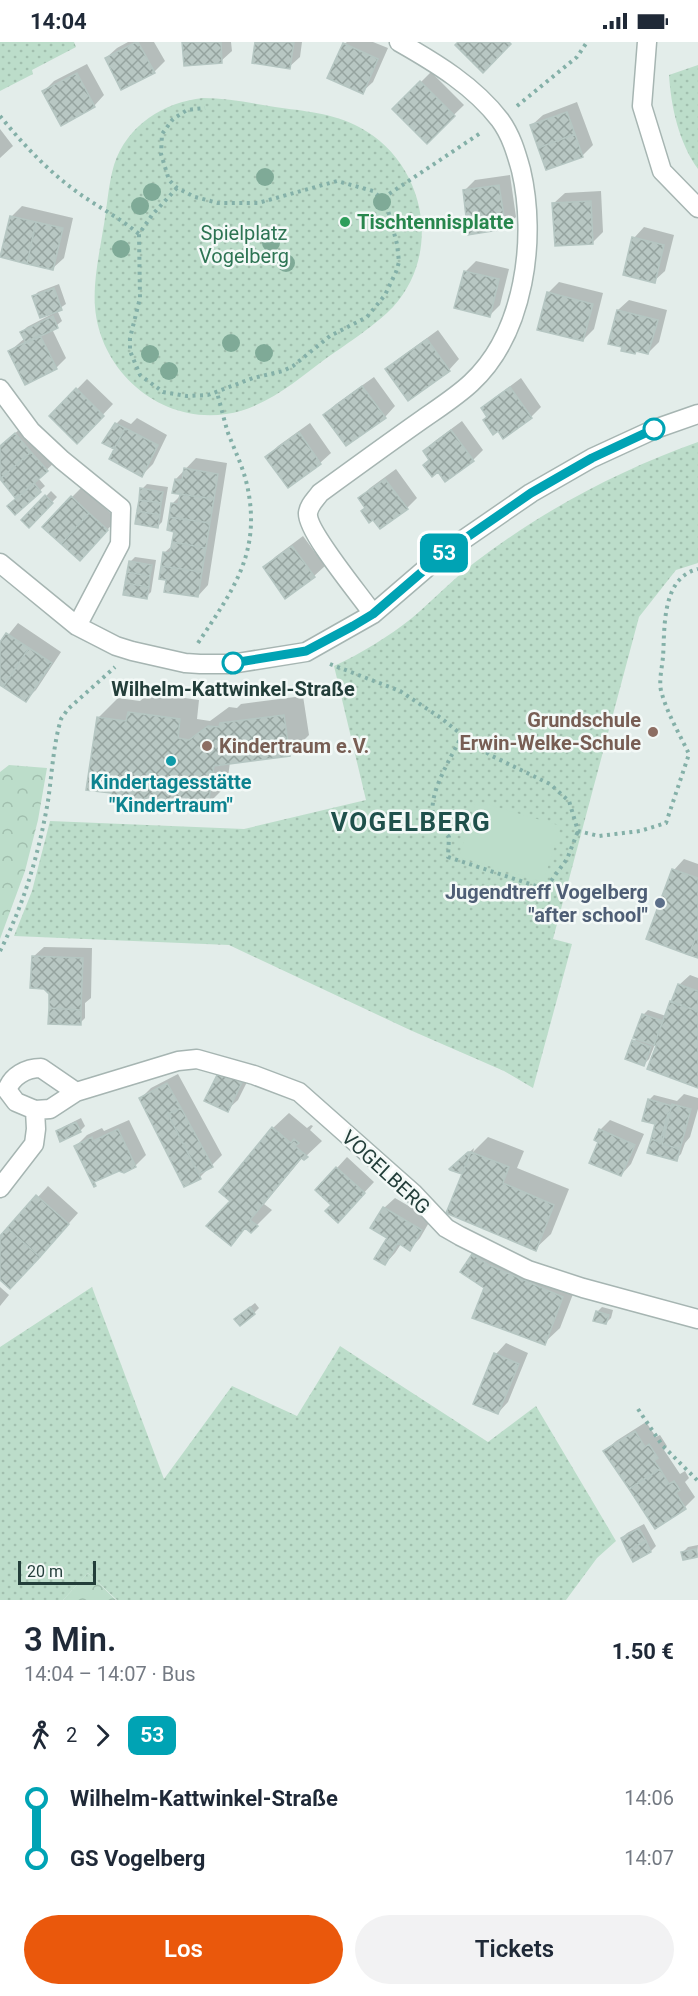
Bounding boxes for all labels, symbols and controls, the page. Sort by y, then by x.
text: 14:04 [30,9,87,34]
place label: Tischtennisplatte [357,210,514,234]
marker: Tischtennisplatte [338,215,352,229]
park label: Spielplatz Vogelberg [199,221,289,268]
unlabelled marker [643,418,665,440]
line badge: 53 [417,534,471,572]
text: 53 [432,541,456,565]
marker: Wilhelm-Kattwinkel-Straße [222,652,244,674]
place label: Wilhelm-Kattwinkel-Straße [111,677,355,701]
place label: Grundschule Erwin-Welke-Schule [459,708,641,755]
marker: Grundschule Erwin-Welke-Schule [646,725,660,739]
place label: Kindertraum e.V. [219,734,369,758]
marker: Kindertraum e.V. [200,739,214,753]
marker: Kindertagesstätte "Kindertraum" [164,754,178,768]
place label: Kindertagesstätte "Kindertraum" [90,770,252,817]
district label: VOGELBERG [331,807,491,837]
place label: Jugendtreff Vogelberg "after school" [445,880,648,927]
marker: Jugendtreff Vogelberg "after school" [653,896,667,910]
street label: VOGELBERG [337,1125,435,1219]
scale bar [18,1558,96,1586]
text: 20 m [27,1562,63,1581]
text: 3 Min. [24,1620,116,1659]
text: 1.50 € [612,1639,674,1664]
text: 14:04 – 14:07 · Bus [24,1662,196,1686]
icon: walk [24,1719,57,1752]
icon: forward [86,1719,119,1752]
text: 2 [66,1723,77,1747]
text: 53 [140,1723,164,1747]
text: Wilhelm-Kattwinkel-Straße [70,1786,338,1811]
text: 14:06 [624,1786,674,1810]
text: GS Vogelberg [70,1846,205,1871]
text: 14:07 [624,1846,674,1870]
button: Los [24,1915,343,1984]
button: Tickets [355,1915,674,1984]

